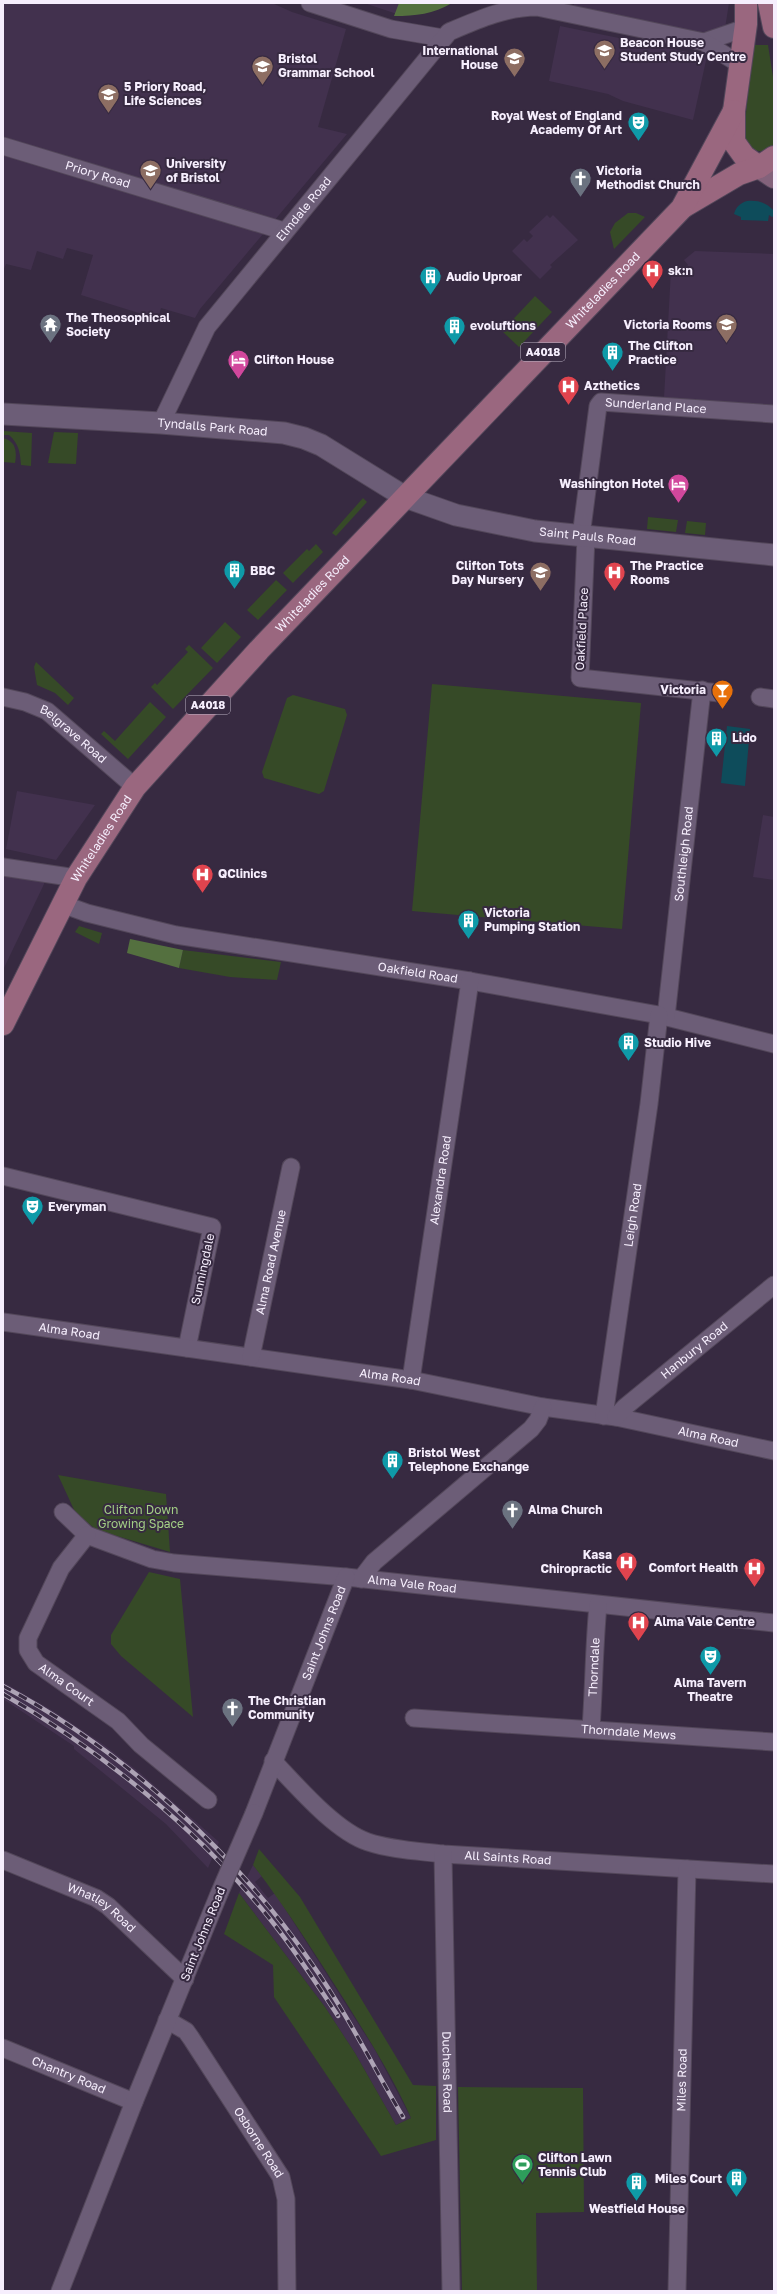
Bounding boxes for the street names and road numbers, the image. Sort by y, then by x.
street label: Priory Road [64,157,132,191]
street label: Elmdale Road [272,173,334,244]
street label: Whiteladies Road [562,249,643,332]
road number: A4018 [521,343,565,361]
street label: Sunderland Place [604,394,707,416]
street label: Tyndalls Park Road [157,415,268,439]
street label: Saint Pauls Road [539,523,637,548]
street label: Whiteladies Road [272,552,353,635]
street label: Oakfield Place [572,587,591,671]
road number: A4018 [186,696,230,714]
street label: Belgrave Road [38,701,110,766]
street label: Whiteladies Road [67,792,135,885]
street label: Southleigh Road [671,806,696,902]
street label: Oakfield Road [377,959,459,986]
street label: Alexandra Road [426,1134,454,1226]
street label: Leigh Road [620,1182,644,1248]
street label: Alma Road Avenue [252,1208,289,1316]
street label: Sunningdale [188,1232,217,1306]
street label: Hanbury Road [657,1318,731,1382]
street label: Alma Road [38,1319,101,1343]
street label: Alma Road [359,1365,422,1389]
street label: Alma Road [677,1423,740,1450]
street label: Alma Vale Road [367,1571,457,1596]
street label: Saint Johns Road [298,1584,349,1682]
street label: Thorndale [585,1637,603,1697]
street label: Alma Court [36,1659,98,1709]
street label: Thorndale Mews [581,1721,677,1742]
street label: All Saints Road [464,1847,552,1868]
street label: Whatley Road [65,1879,139,1935]
street label: Saint Johns Road [177,1885,228,1983]
street label: Duchess Road [439,2031,456,2113]
street label: Miles Road [673,2048,690,2112]
street label: Chantry Road [30,2053,108,2097]
street label: Osborne Road [231,2104,287,2180]

